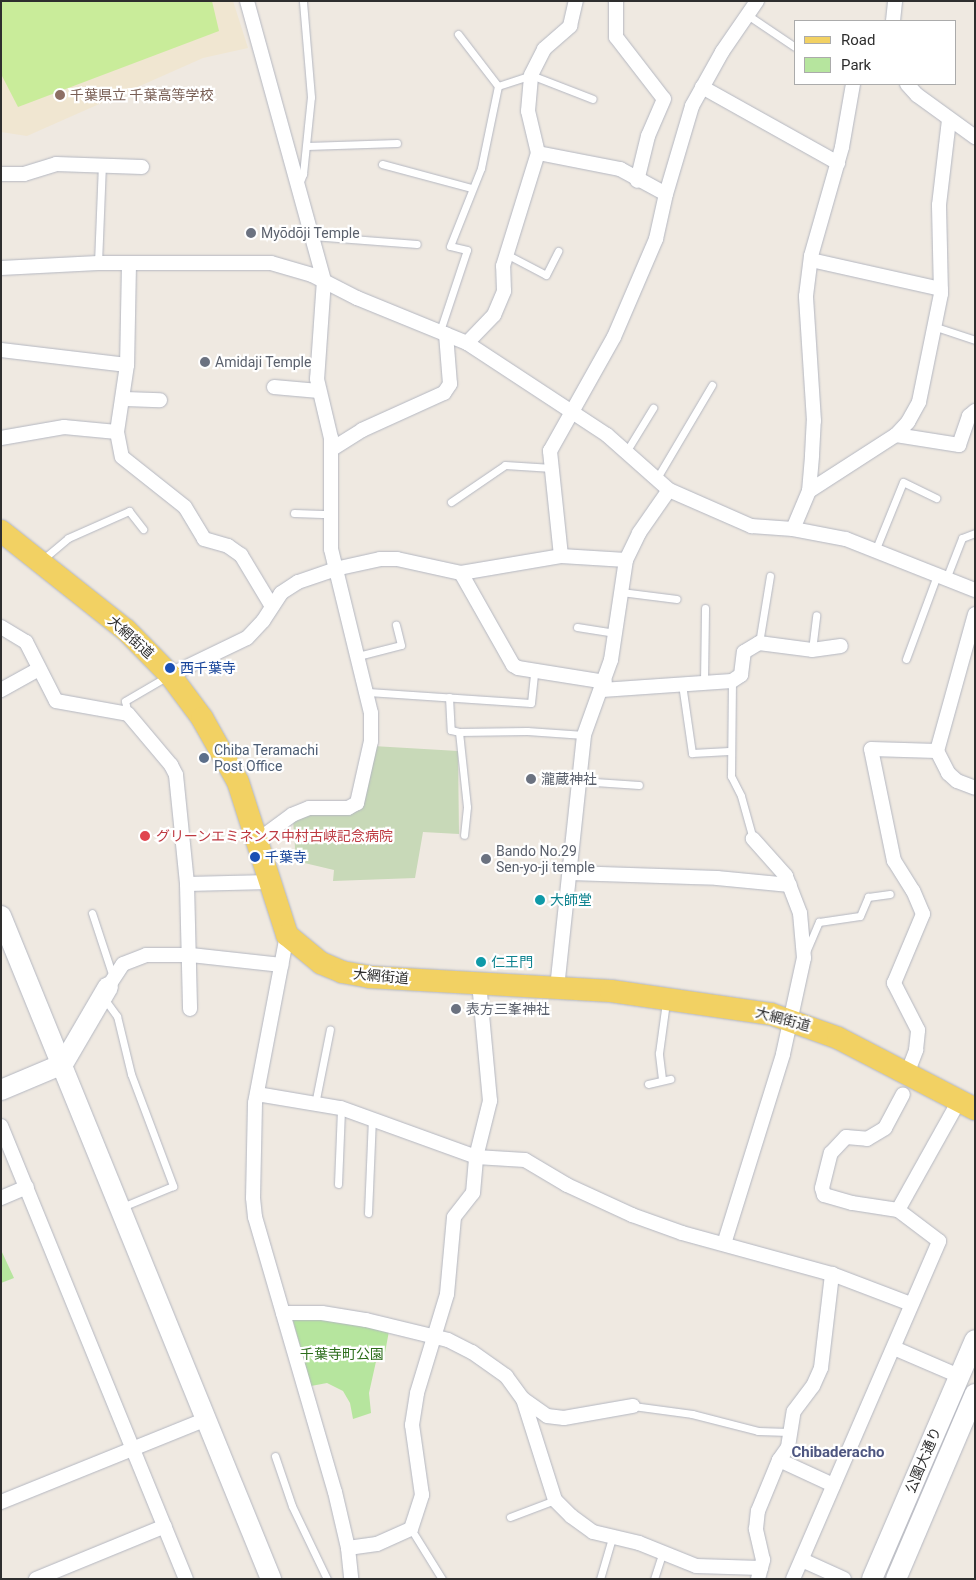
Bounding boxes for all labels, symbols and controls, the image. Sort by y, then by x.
legend [794,20,956,85]
text: Road [841,31,875,49]
text: Park [841,56,871,74]
place label: 千葉県立 千葉高等学校 [70,87,213,103]
marker: 千葉県立 千葉高等学校 [54,89,66,101]
place label: Myōdōji Temple [261,225,360,241]
marker: Myōdōji Temple [245,227,257,239]
place label: Amidaji Temple [215,354,312,370]
marker: Amidaji Temple [199,356,211,368]
street label: 大網街道 [105,612,157,662]
place label: 西千葉寺 [180,660,236,676]
marker: 西千葉寺 [164,662,176,674]
place label: Chiba Teramachi Post Office [214,742,319,774]
marker: Chiba Teramachi Post Office [198,752,210,764]
place label: 瀧蔵神社 [541,771,597,787]
marker: 瀧蔵神社 [525,773,537,785]
place label: グリーンエミネンス中村古峡記念病院 [156,828,394,844]
marker: グリーンエミネンス中村古峡記念病院 [138,829,152,843]
place label: Bando No.29 Sen-yo-ji temple [496,843,595,876]
place label: 千葉寺 [265,849,307,865]
marker: 千葉寺 [249,851,261,863]
marker: Bando No.29 Sen-yo-ji temple [480,853,492,865]
place label: 大師堂 [550,892,592,908]
marker: 大師堂 [534,894,546,906]
place label: 仁王門 [491,954,533,970]
marker: 仁王門 [475,956,487,968]
street label: 大網街道 [352,965,410,987]
place label: 表方三峯神社 [466,1001,550,1017]
marker: 表方三峯神社 [450,1003,462,1015]
street label: 大網街道 [754,1004,812,1034]
park label: 千葉寺町公園 [300,1346,384,1362]
street label: 公園大通り [902,1425,944,1495]
district label: Chibaderacho [791,1444,885,1462]

